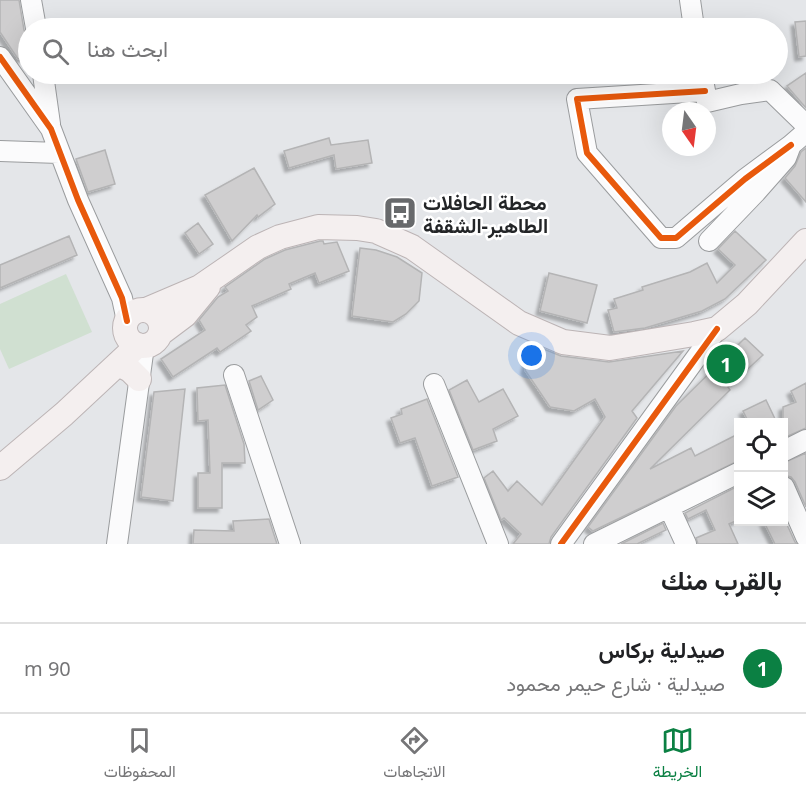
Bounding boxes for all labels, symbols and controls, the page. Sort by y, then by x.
search box [18,18,788,84]
text: ابحث هنا [87,33,168,63]
icon: search [39,35,72,68]
north arrow [662,102,716,156]
place label: محطة الحافلات الطاهير-الشقفة [423,189,548,239]
bus stop icon: محطة الحافلات الطاهير-الشقفة [382,195,418,231]
your location [517,341,546,370]
pin: 1 [706,342,746,386]
map controls [734,418,788,526]
button: locate [734,418,788,472]
button: layers [734,472,788,526]
text: بالقرب منك [661,562,782,598]
text: صيدلية بركاس [599,634,725,664]
text: 90 m [24,655,71,682]
text: 1 [757,655,768,682]
text: صيدلية · شارع حيمر محمود [507,670,725,697]
tab: المحفوظات [104,724,176,786]
tab: الاتجاهات [383,724,445,786]
tab: الخريطة [653,724,702,786]

